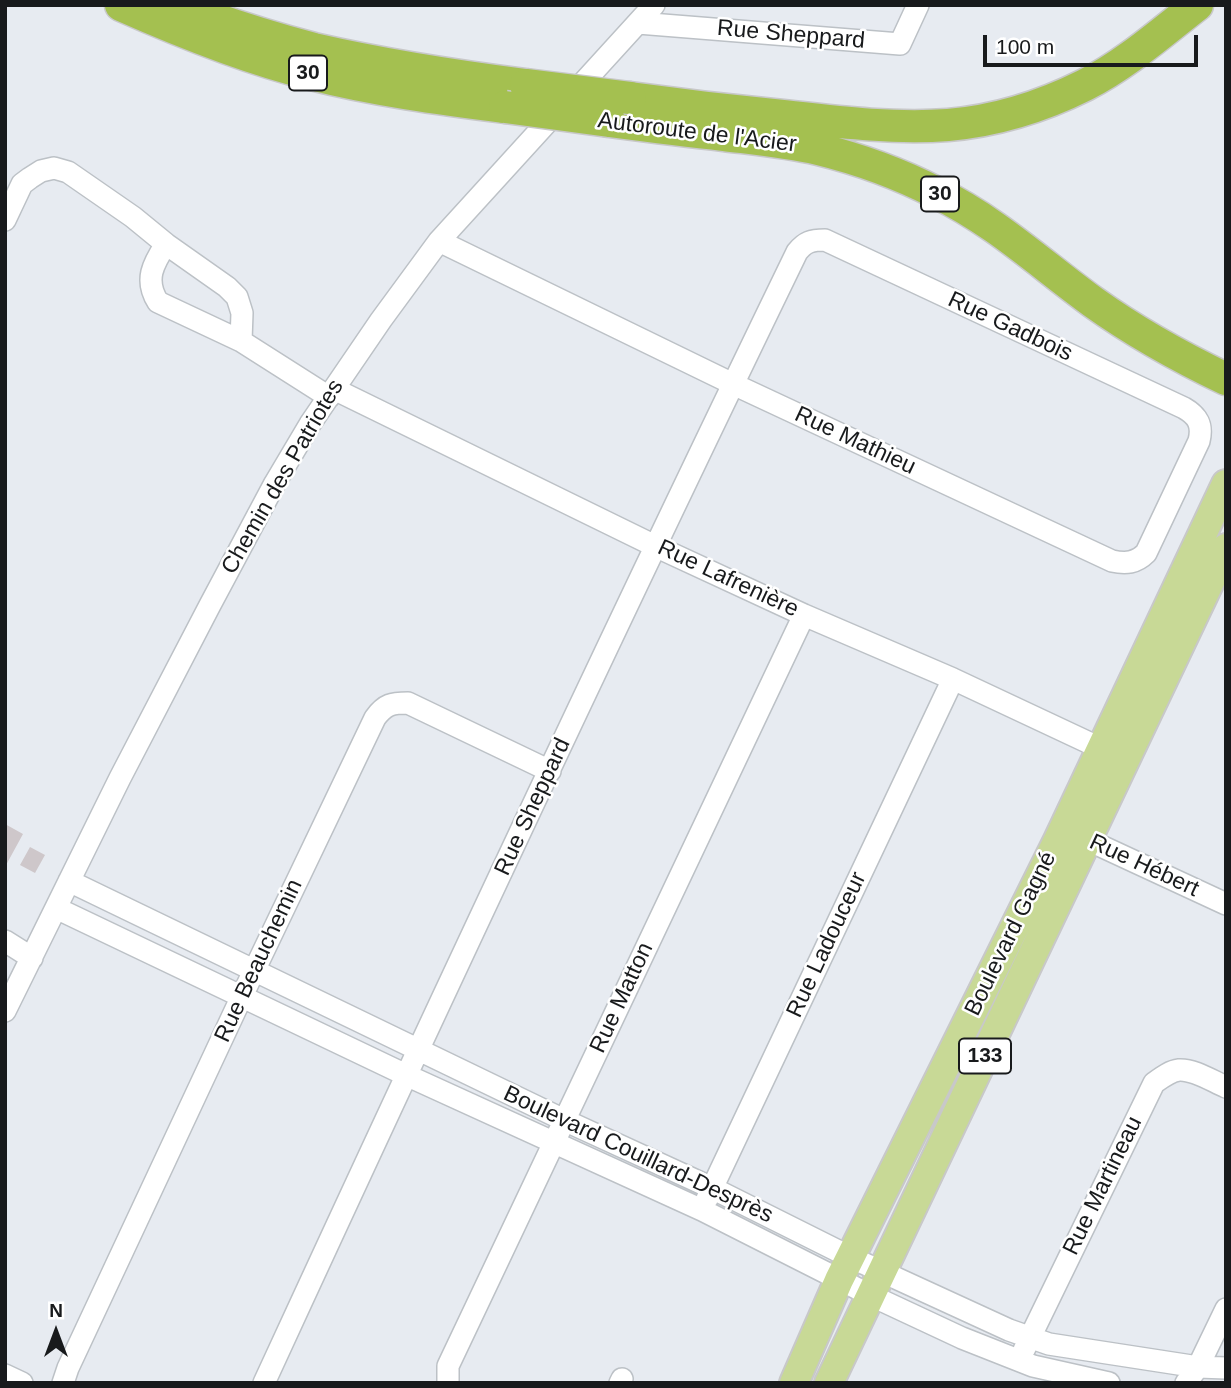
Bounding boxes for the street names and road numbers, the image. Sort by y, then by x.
street label: Rue Sheppard [716,15,866,55]
road number: 30 [289,56,327,90]
street label: Autoroute de l'Acier [596,107,798,159]
road number: 30 [921,176,959,212]
street label: Rue Gadbois [943,286,1077,368]
street label: Chemin des Patriotes [216,375,350,579]
street label: Rue Mathieu [790,401,920,481]
street label: Rue Lafrenière [653,534,803,624]
street label: Rue Sheppard [489,734,577,880]
street label: Rue Hébert [1085,829,1203,903]
street label: Boulevard Gagné [959,848,1063,1020]
street label: Rue Ladouceur [781,868,873,1022]
street label: Rue Beauchemin [209,875,309,1047]
street label: Rue Matton [584,938,660,1058]
road number: 133 [959,1038,1011,1074]
street label: Boulevard Couillard-Desprès [499,1080,777,1230]
street label: Rue Martineau [1058,1112,1148,1260]

